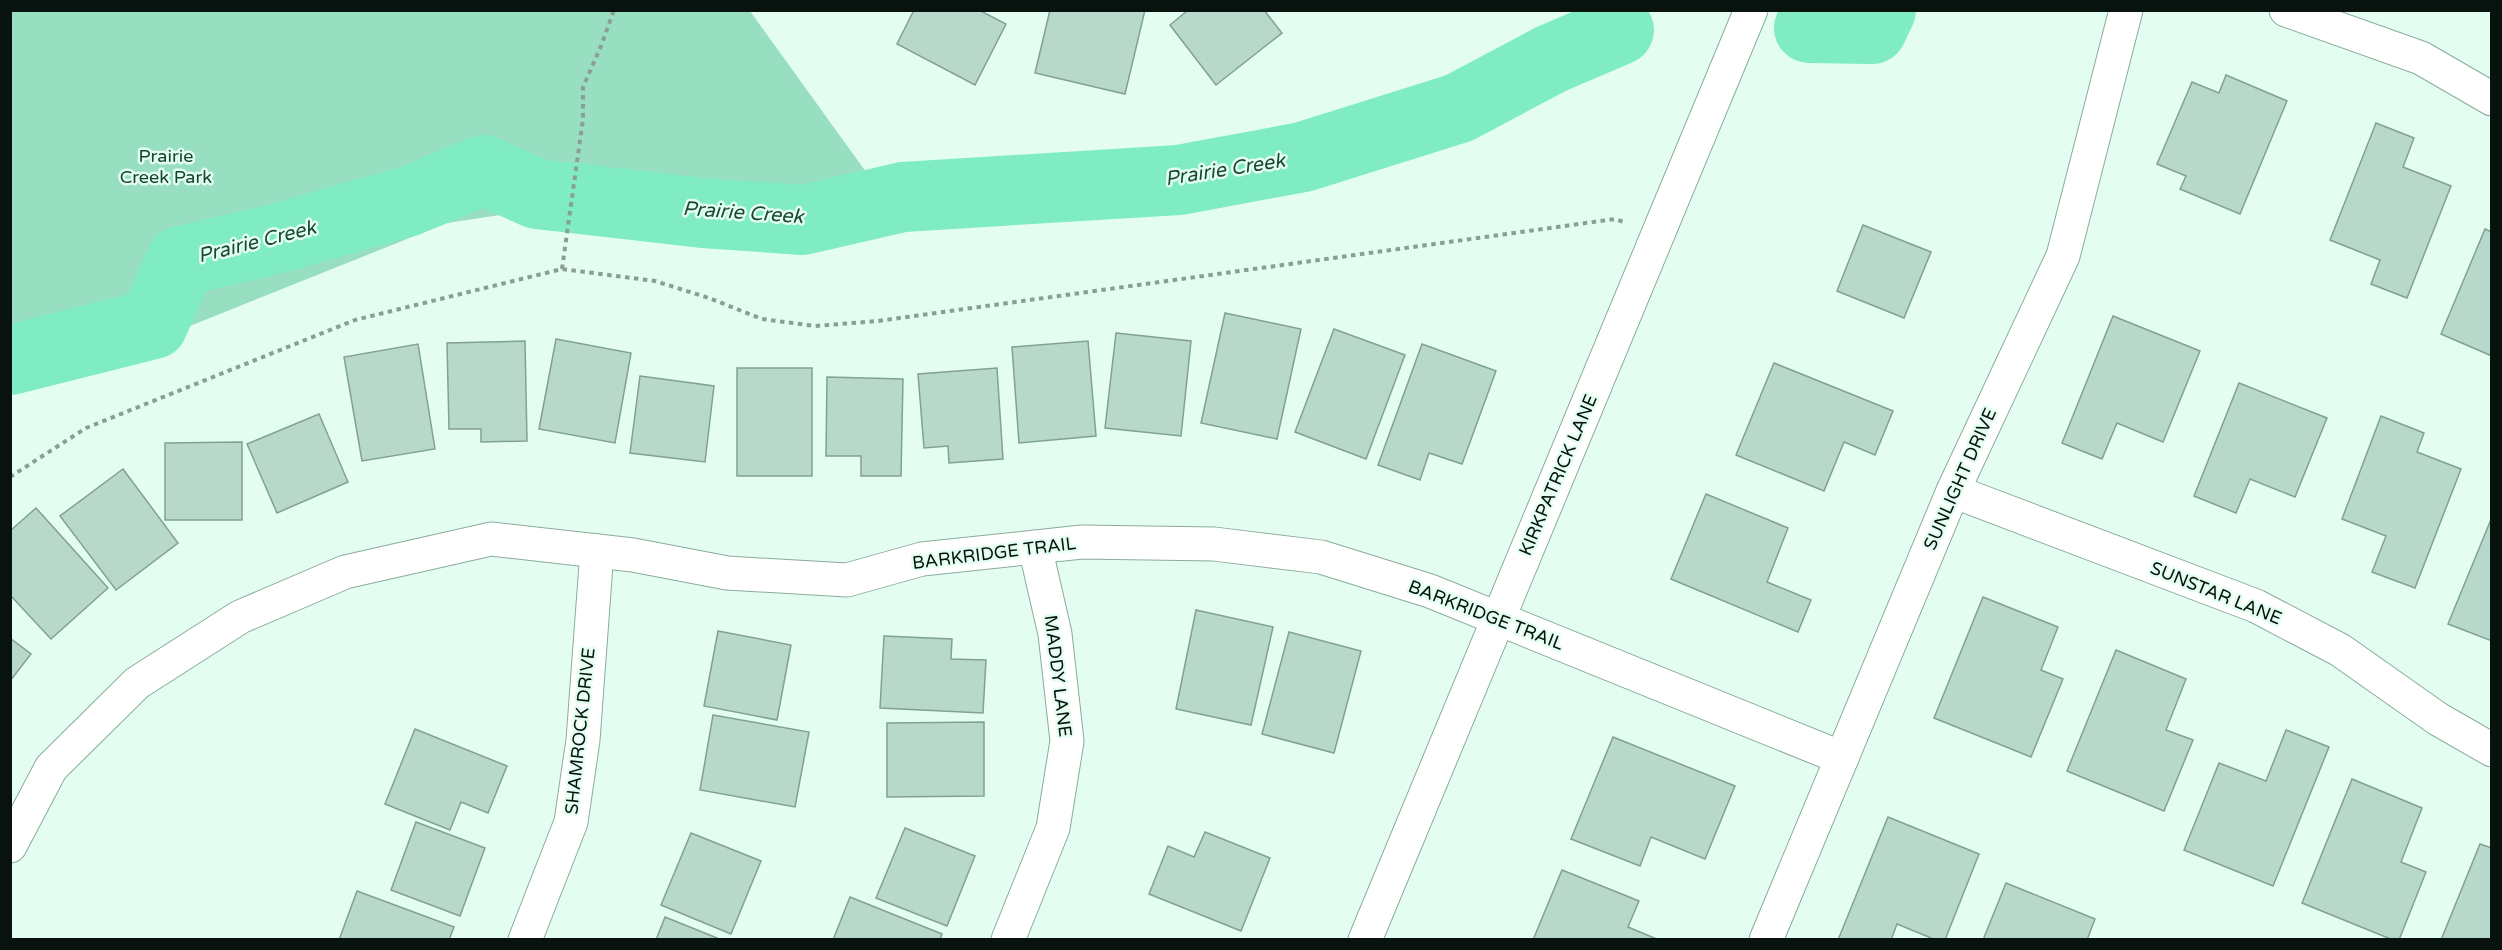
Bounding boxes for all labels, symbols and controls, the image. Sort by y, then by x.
park label: Prairie Creek Park [120,145,212,188]
water label: Prairie Creek [1163,148,1289,191]
water label: Prairie Creek [682,197,806,229]
water label: Prairie Creek [195,215,321,268]
street label: KIRKPATRICK LANE [1514,391,1602,559]
street label: SUNLIGHT DRIVE [1919,405,2001,553]
street label: BARKRIDGE TRAIL [911,532,1078,574]
street label: SUNSTAR LANE [2147,557,2285,629]
street label: BARKRIDGE TRAIL [1405,575,1567,655]
street label: MADDY LANE [1040,614,1076,738]
street label: SHAMROCK DRIVE [560,646,600,816]

